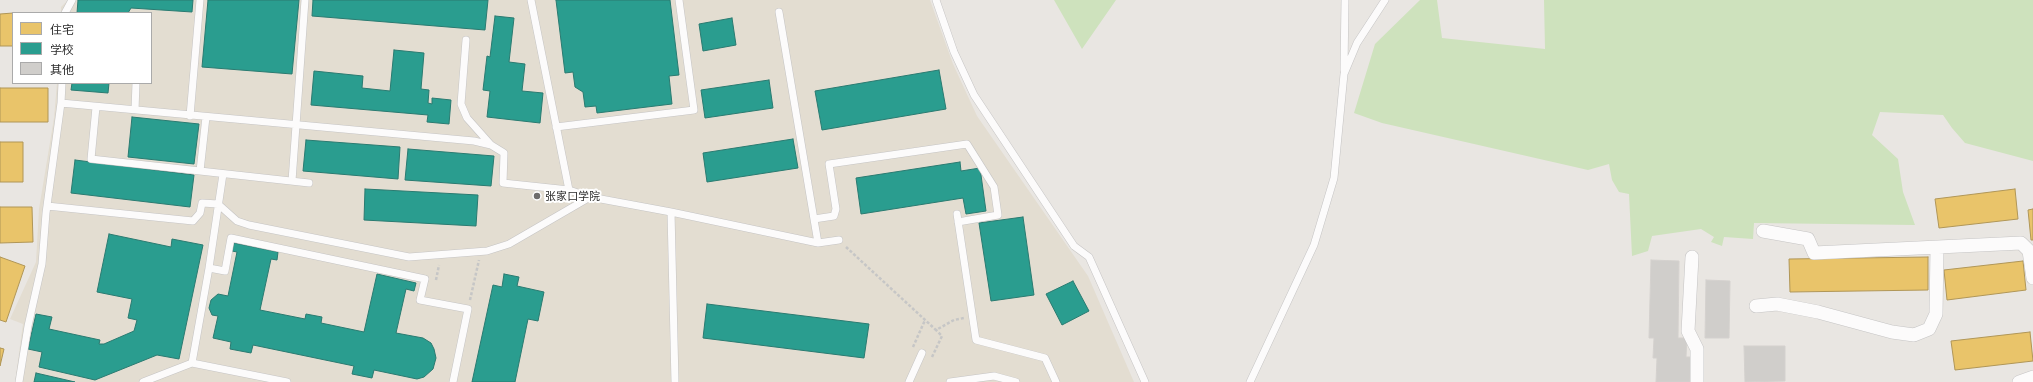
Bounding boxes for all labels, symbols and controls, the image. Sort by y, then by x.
legend [12,12,152,84]
text: 住宅 [50,22,74,36]
text: 学校 [50,42,74,56]
text: 其他 [50,62,74,76]
place label: 张家口学院 [545,189,600,203]
marker: 张家口学院 [532,191,542,201]

